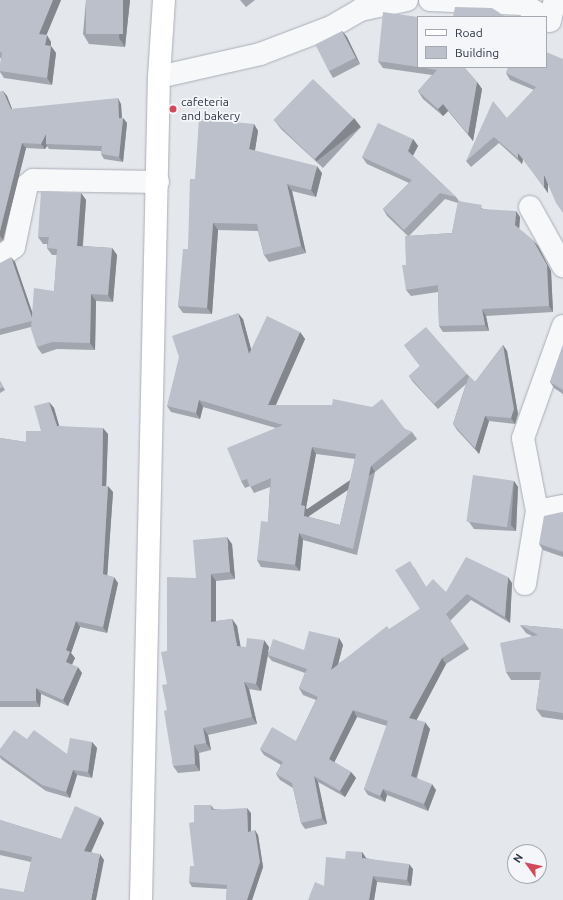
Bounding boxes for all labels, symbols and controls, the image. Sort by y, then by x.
legend [417,16,547,68]
text: Road [455,26,483,39]
text: Building [455,46,499,59]
place label: cafeteria and bakery [181,95,240,123]
marker: cafeteria and bakery [168,104,178,114]
north arrow [507,844,547,884]
text: N [511,851,525,865]

